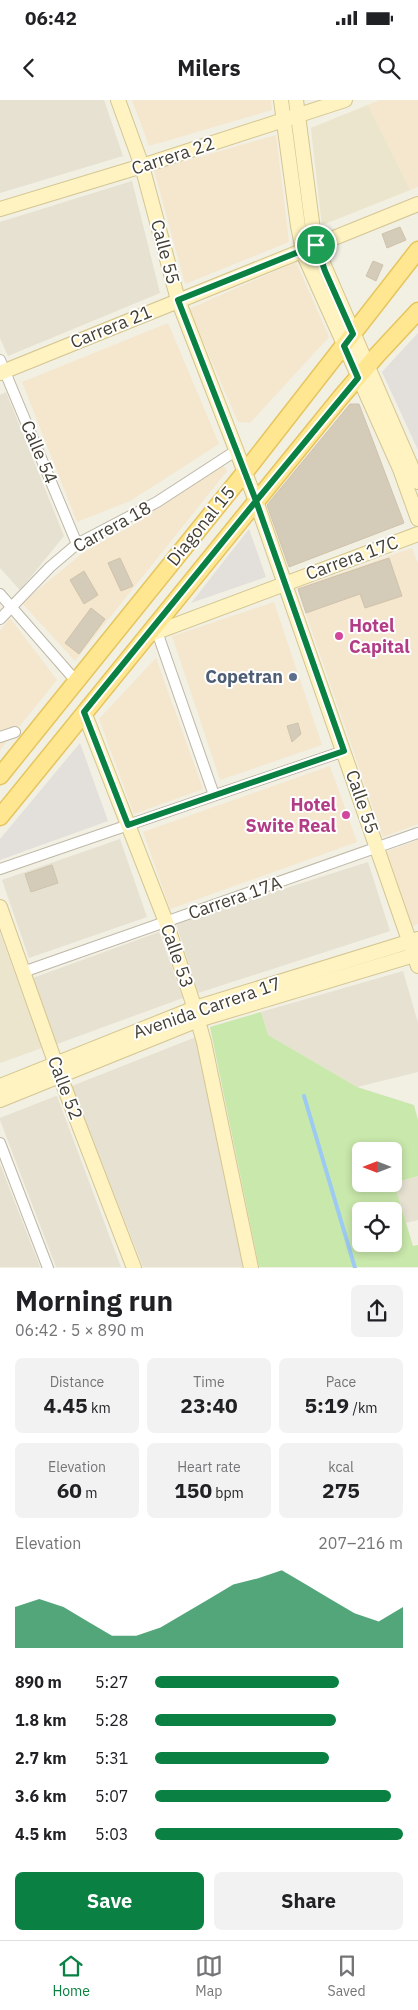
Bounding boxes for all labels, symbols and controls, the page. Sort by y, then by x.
text: 06:42 [25,6,77,30]
text: Milers [177,53,241,82]
icon: back [15,54,43,82]
icon: search [375,54,403,82]
street label: Carrera 22 [128,131,217,180]
street label: Calle 55 [146,217,185,287]
pin [295,224,337,266]
icon: arrive [302,231,330,259]
street label: Carrera 21 [67,300,155,353]
street label: Calle 54 [16,417,63,487]
street label: Diagonal 15 [161,481,240,570]
street label: Carrera 18 [69,496,155,557]
street label: Carrera 17C [302,530,401,585]
place label: Hotel Capital [349,614,410,658]
marker: Hotel Capital [333,630,345,642]
place label: Copetran [205,665,283,688]
marker: Copetran [287,671,299,683]
street label: Calle 55 [341,767,384,837]
place label: Hotel Swite Real [246,793,337,837]
marker: Hotel Swite Real [340,809,352,821]
street label: Carrera 17A [185,871,285,924]
street label: Calle 53 [156,921,199,991]
street label: Avenida Carrera 17 [130,971,284,1044]
street label: Calle 52 [43,1053,88,1123]
north arrow [352,1142,402,1192]
map controls [352,1142,402,1252]
button: locate [352,1202,402,1252]
text: Morning run [15,1282,173,1319]
button: share [351,1285,403,1337]
text: 06:42 · 5 × 890 m [15,1320,144,1340]
text: Distance [50,1373,104,1391]
text: Time [193,1373,225,1391]
text: Pace [326,1373,356,1391]
text: 4.45 [43,1391,88,1419]
text: 23:40 [180,1391,238,1419]
text: 5:19 [304,1391,349,1419]
text: km [88,1399,111,1417]
text: /km [349,1399,378,1417]
text: Elevation [48,1458,106,1476]
text: Heart rate [177,1458,241,1476]
text: kcal [328,1458,354,1476]
text: 60 [57,1476,82,1504]
text: 150 [174,1476,212,1504]
text: 275 [322,1476,360,1504]
text: m [82,1484,97,1502]
text: bpm [212,1484,244,1502]
text: Elevation [15,1533,81,1553]
text: 207–216 m [318,1533,403,1553]
text: 890 m [15,1672,62,1692]
text: 5:27 [95,1672,128,1692]
text: 1.8 km [15,1710,66,1730]
text: 5:28 [95,1710,128,1730]
text: 2.7 km [15,1748,66,1768]
text: 5:31 [95,1748,128,1768]
text: 3.6 km [15,1786,66,1806]
text: 5:07 [95,1786,128,1806]
text: 4.5 km [15,1824,66,1844]
text: 5:03 [95,1824,128,1844]
button: Save [15,1872,204,1930]
button: Share [214,1872,403,1930]
tab: Home [52,1952,90,2000]
tab: Map [195,1952,223,2000]
tab: Saved [328,1952,366,2000]

